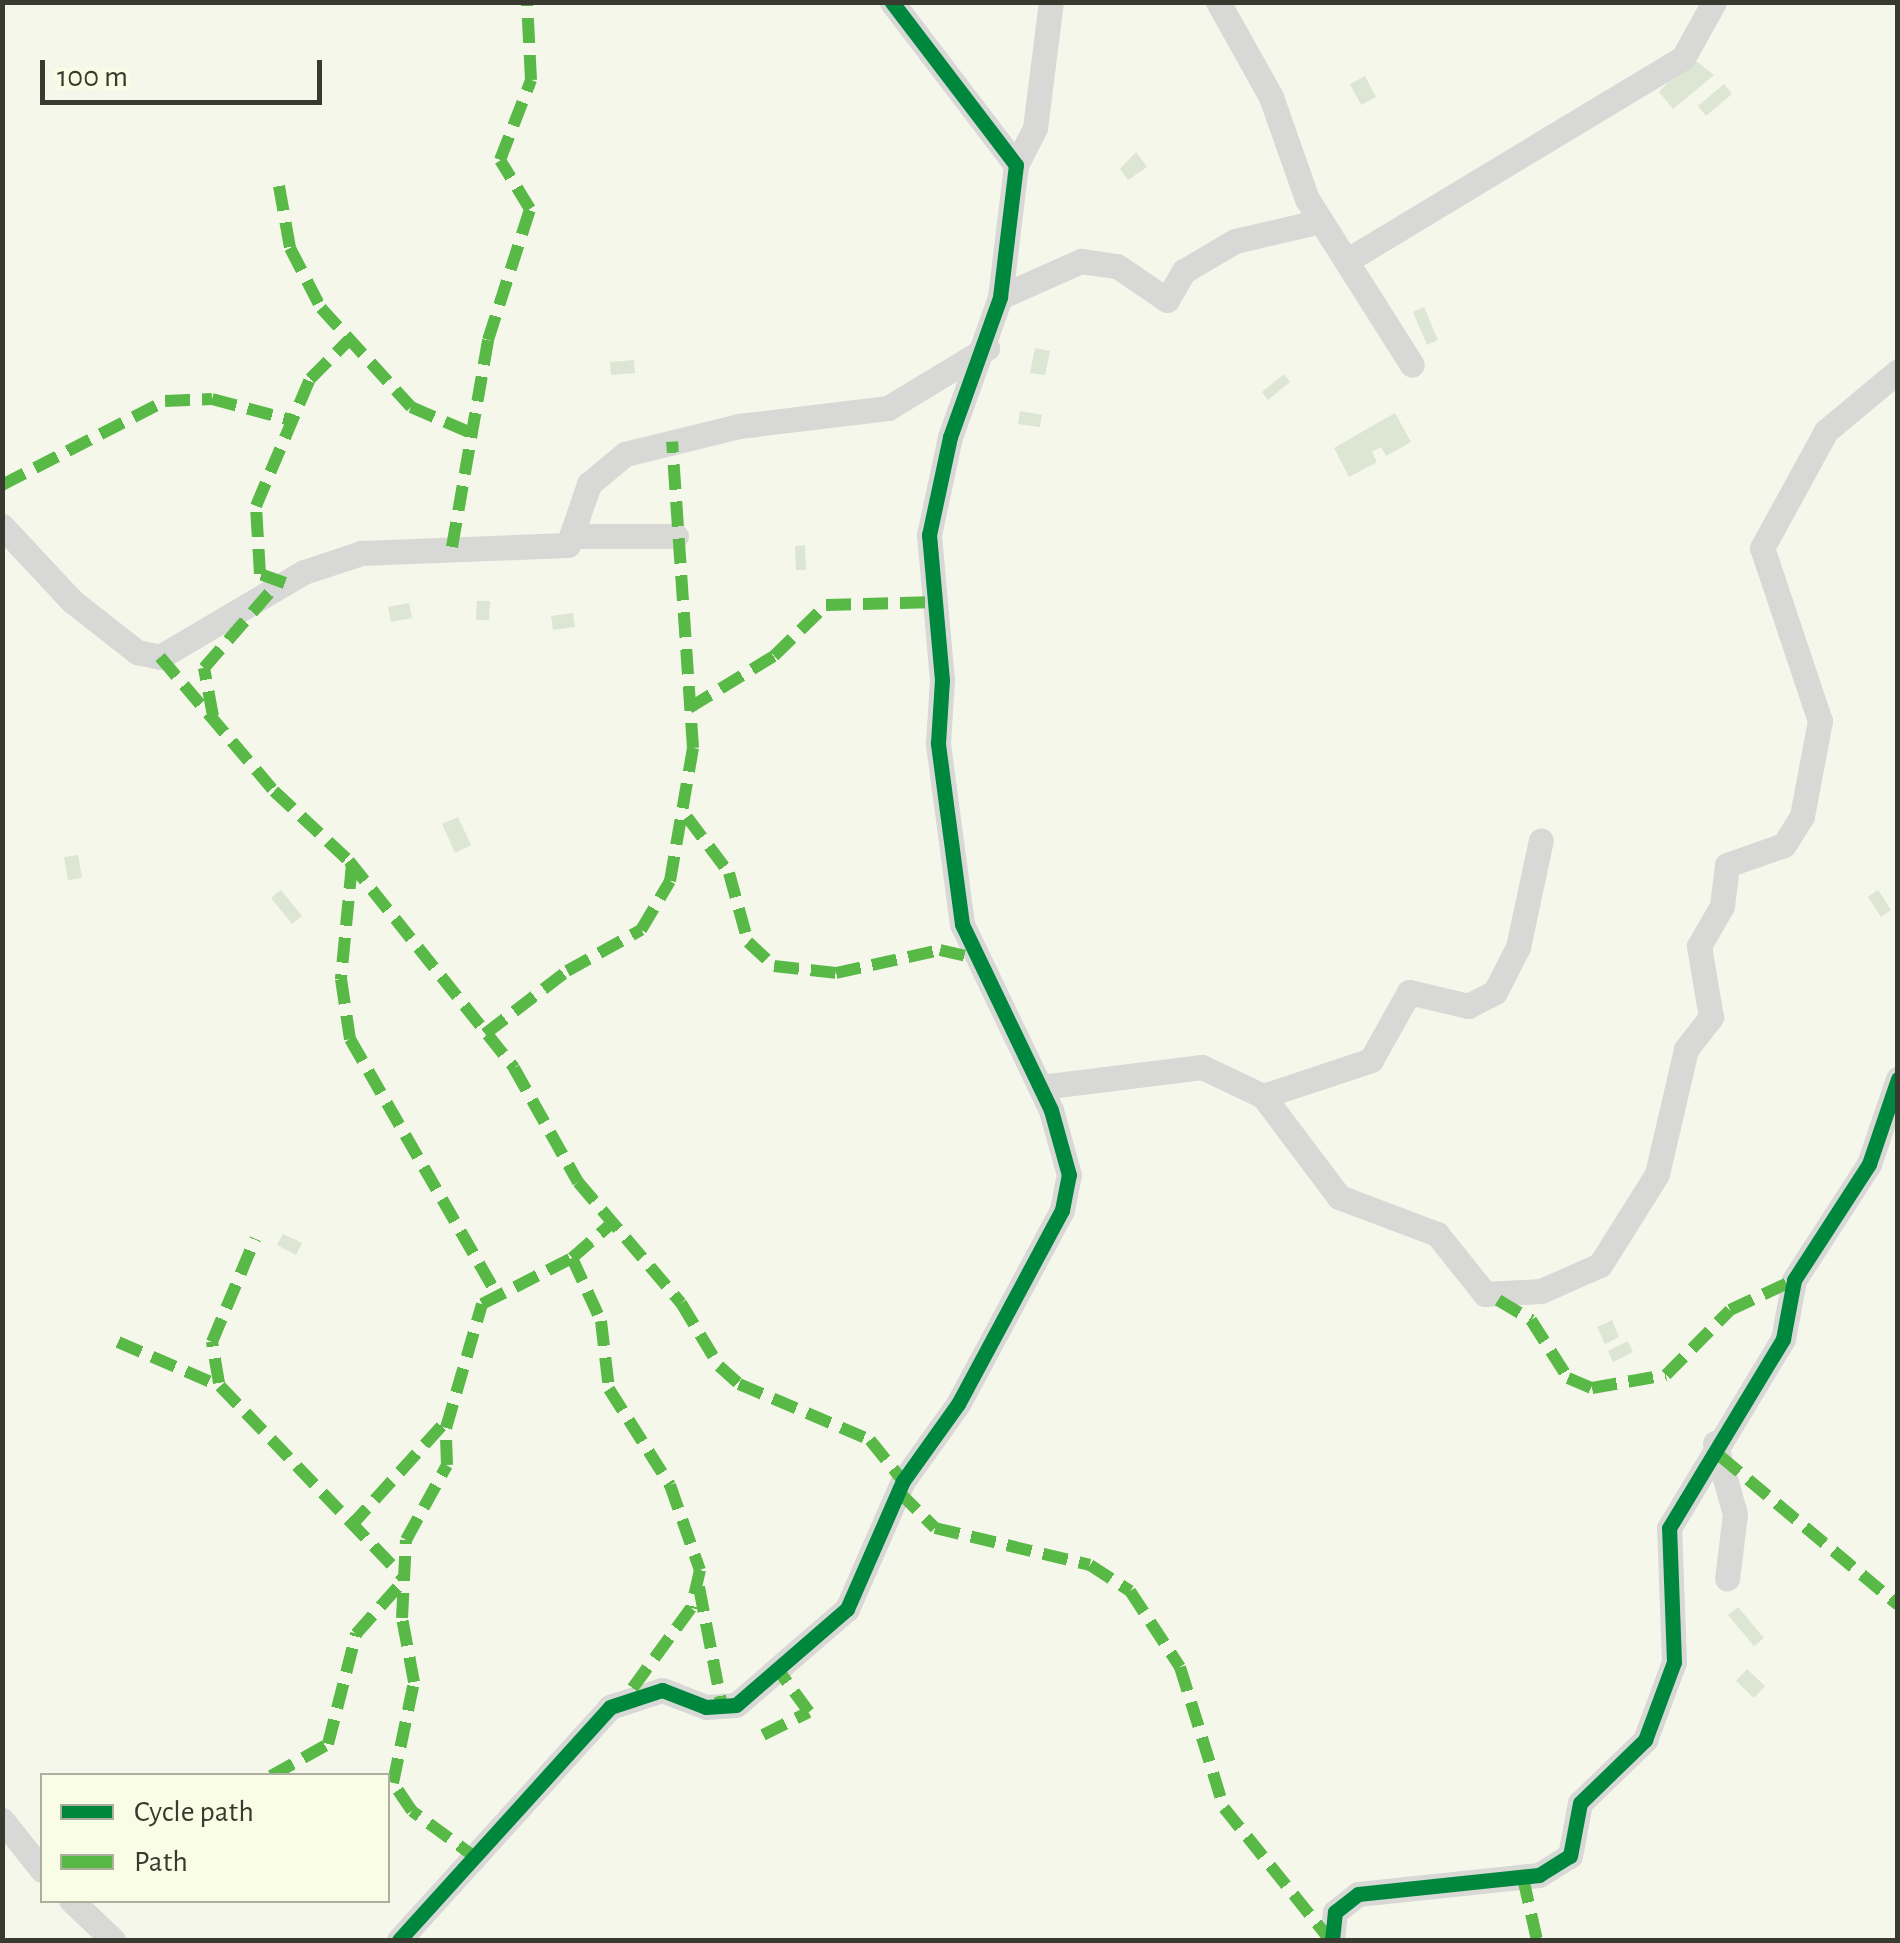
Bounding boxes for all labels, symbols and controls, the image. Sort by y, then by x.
scale bar [45,40,328,102]
text: 100 m [57,62,128,92]
legend [40,1773,390,1903]
text: Cycle path [134,1797,254,1827]
text: Path [134,1847,188,1877]

